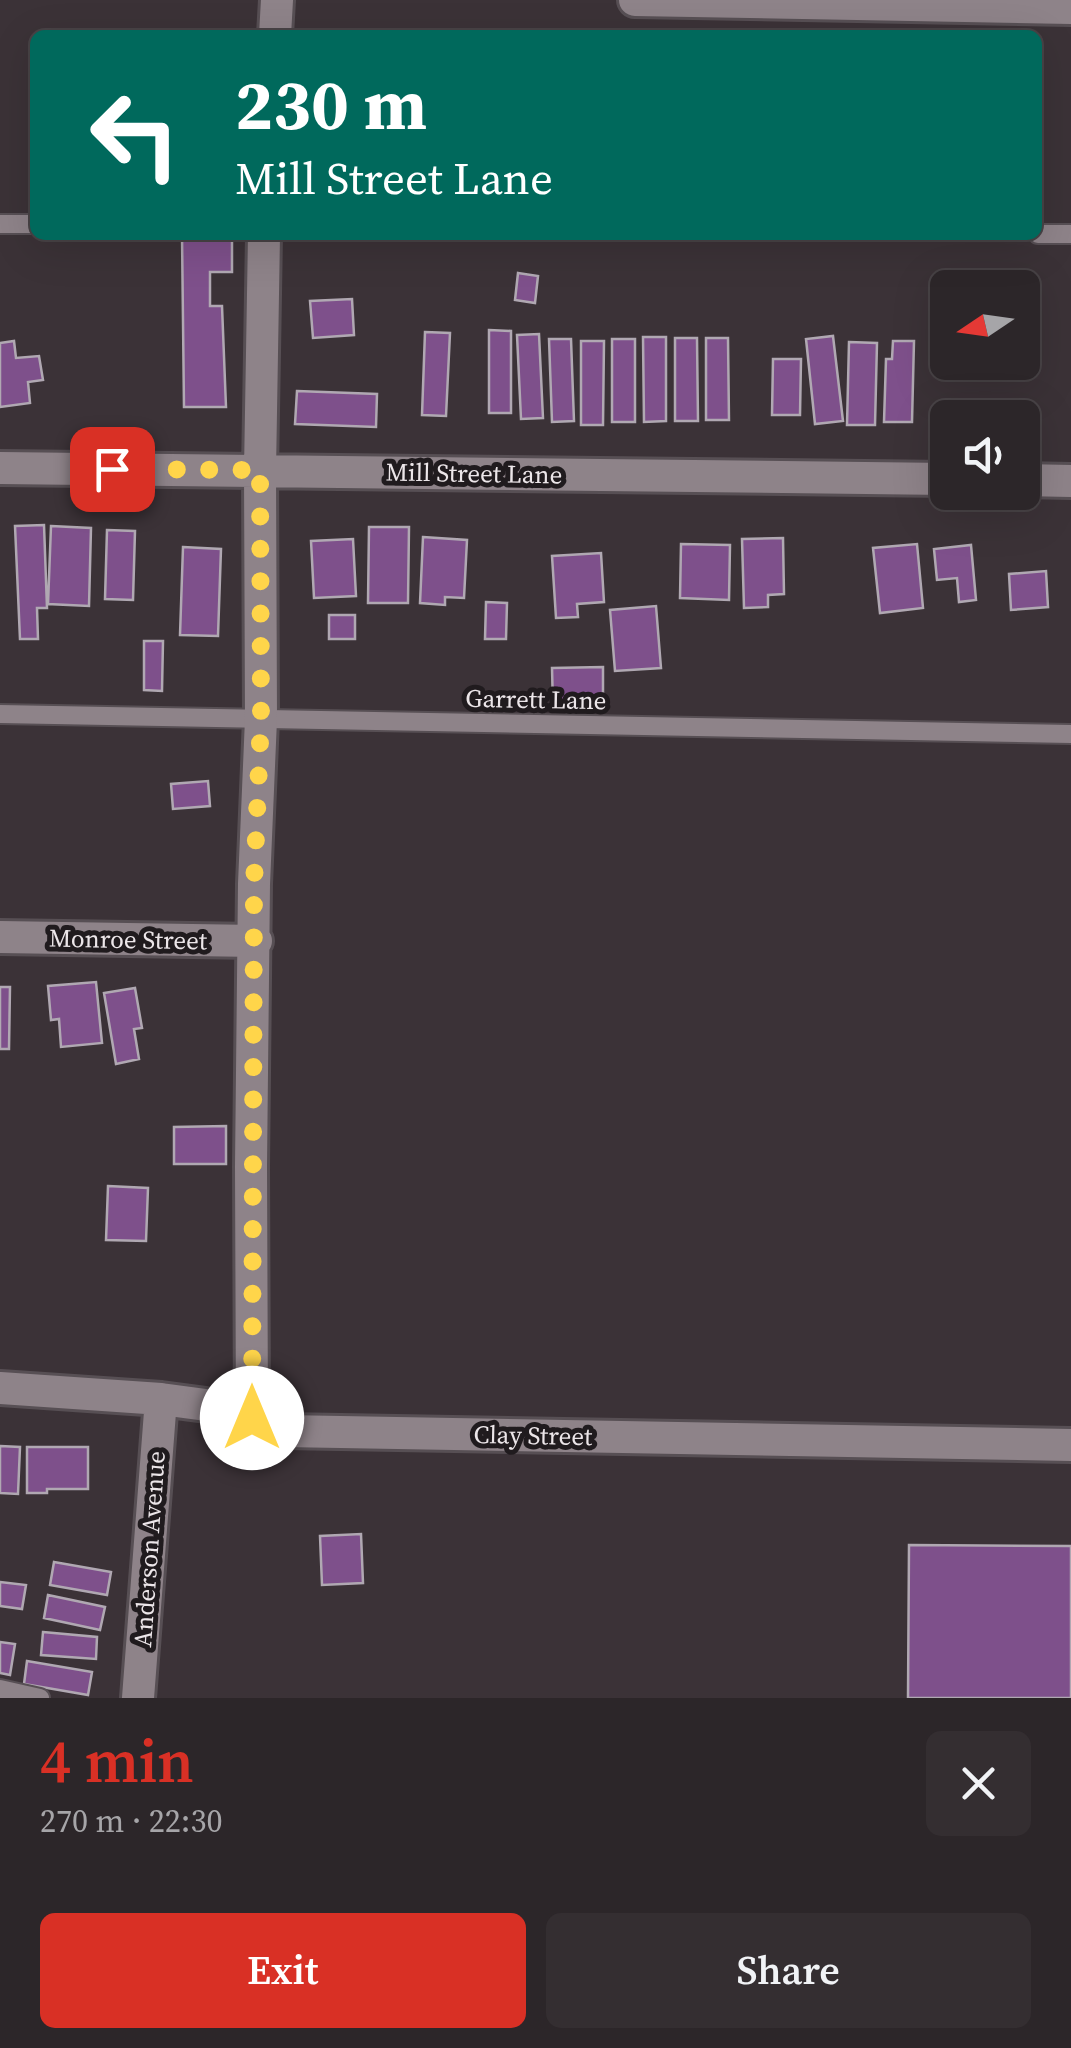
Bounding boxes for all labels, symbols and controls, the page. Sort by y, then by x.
text: 230 m [235,56,427,152]
icon: left [70,70,200,200]
text: Mill Street Lane [235,147,553,209]
north arrow [930,270,1040,380]
map controls [930,270,1040,510]
button: sound [930,400,1040,510]
pin [70,427,155,512]
icon: arrive [85,442,140,497]
street label: Mill Street Lane [385,454,563,492]
street label: Garrett Lane [465,681,607,717]
street label: Monroe Street [49,921,208,957]
position arrow [200,1366,304,1470]
street label: Clay Street [473,1417,594,1453]
street label: Anderson Avenue [125,1450,173,1648]
text: 4 min [40,1720,194,1802]
button: close [926,1731,1031,1836]
text: 270 m · 22:30 [40,1799,222,1843]
button: Exit [40,1913,526,2028]
button: Share [546,1913,1031,2028]

